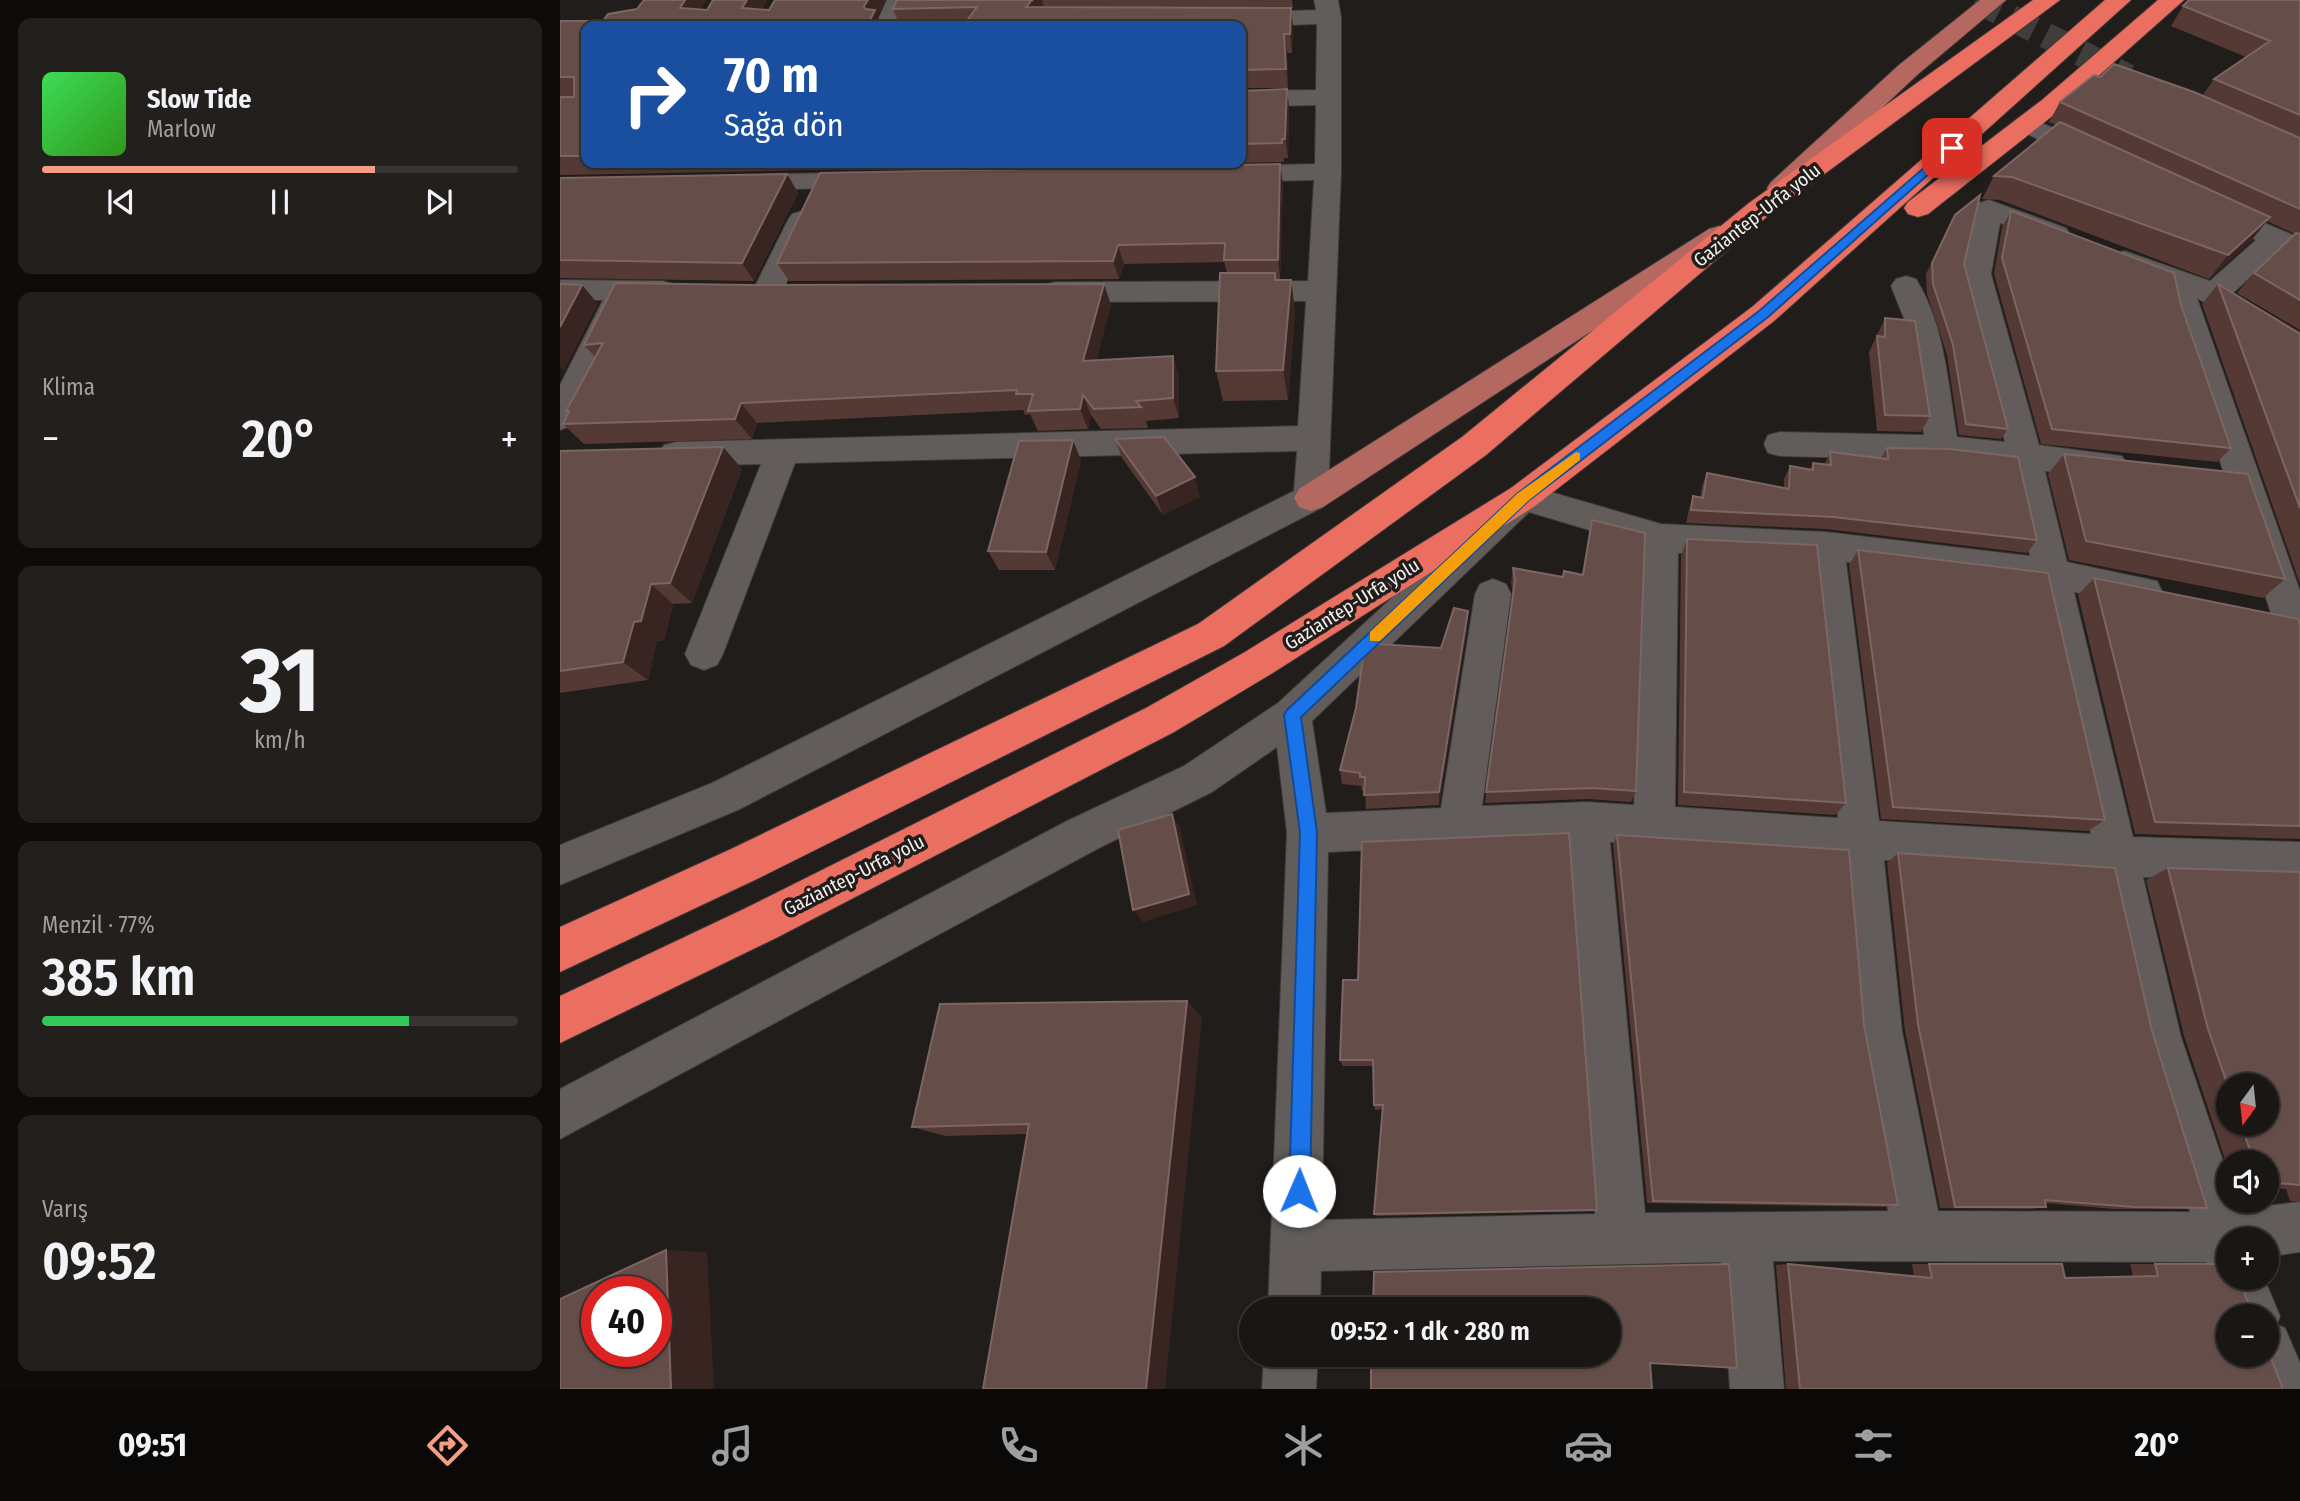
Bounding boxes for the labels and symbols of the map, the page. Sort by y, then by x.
pin [1922,118,1982,178]
street label: Gaziantep-Urfa yolu [1689,158,1825,272]
street label: Gaziantep-Urfa yolu [1280,553,1424,655]
street label: Gaziantep-Urfa yolu [780,830,928,920]
north arrow [2216,1073,2278,1136]
position arrow [1262,1154,1336,1228]
speed limit sign: 40 [581,1276,672,1367]

